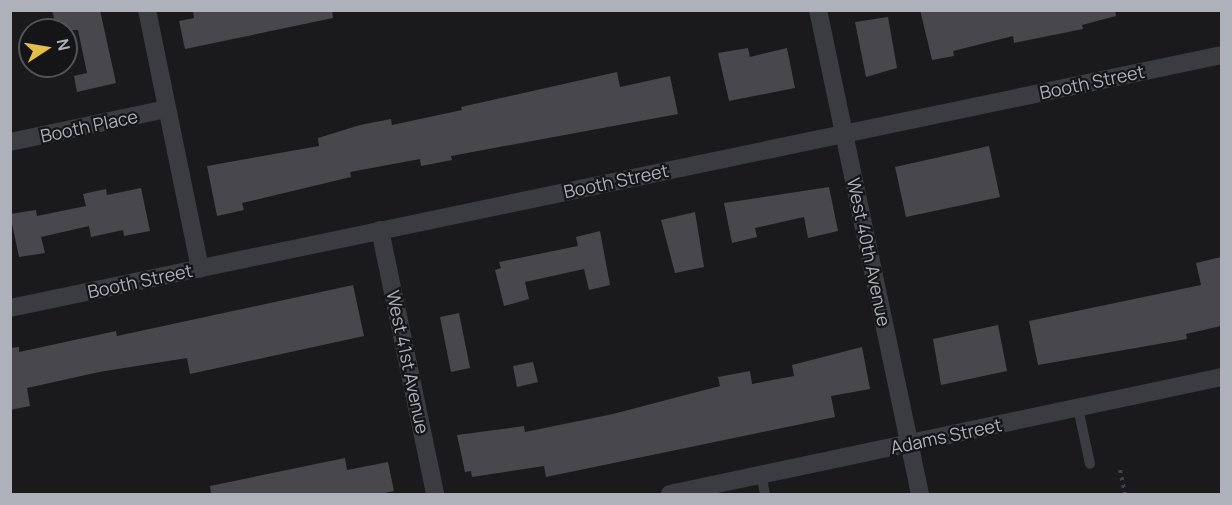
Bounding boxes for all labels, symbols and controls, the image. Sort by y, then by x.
north arrow [18,18,78,78]
text: N [52,37,76,53]
street label: Booth Street [1038,60,1146,104]
street label: Booth Place [38,105,140,147]
street label: Booth Street [562,159,670,203]
street label: West 40th Avenue [843,176,895,328]
street label: Booth Street [86,259,194,303]
street label: West 41st Avenue [382,288,434,436]
street label: Adams Street [888,414,1004,458]

